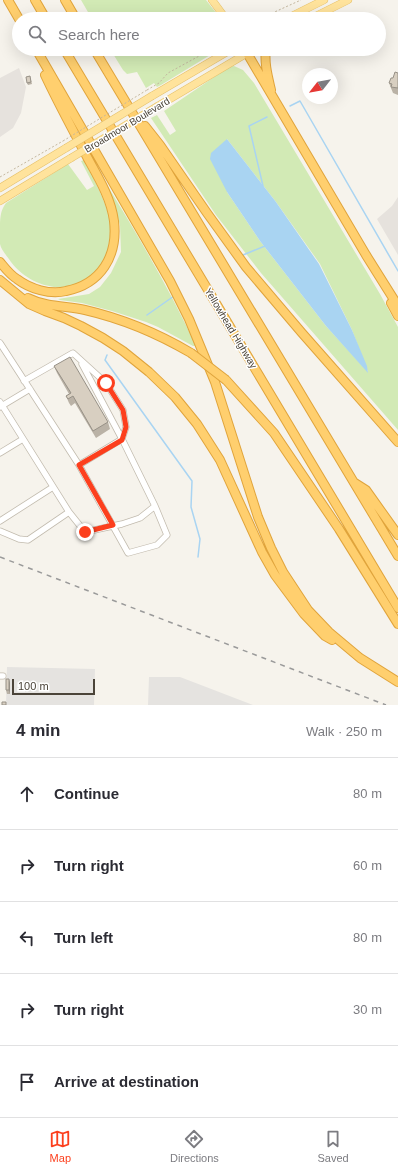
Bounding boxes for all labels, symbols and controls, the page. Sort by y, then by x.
search box [12,12,386,56]
icon: search [26,23,48,45]
text: Search here [58,26,140,43]
north arrow [302,68,338,104]
street label: Broadmoor Boulevard [82,95,172,155]
street label: Yellowhead Highway [203,286,259,370]
route start [97,374,115,392]
route end [76,523,94,541]
scale bar [12,677,95,696]
text: 100 m [18,680,49,692]
text: 4 min [16,721,60,740]
text: Walk · 250 m [306,724,382,739]
icon: ahead [16,783,38,805]
text: Continue [54,785,119,802]
text: 80 m [353,786,382,801]
icon: right [16,855,38,877]
text: Turn right [54,857,124,874]
text: 60 m [353,858,382,873]
icon: left [16,927,38,949]
text: Turn left [54,929,113,946]
text: 80 m [353,930,382,945]
icon: right [16,999,38,1021]
text: Turn right [54,1001,124,1018]
text: 30 m [353,1002,382,1017]
icon: arrive [16,1071,38,1093]
text: Arrive at destination [54,1073,199,1090]
tab: Map [49,1128,71,1164]
tab: Directions [170,1128,219,1164]
tab: Saved [317,1128,349,1164]

